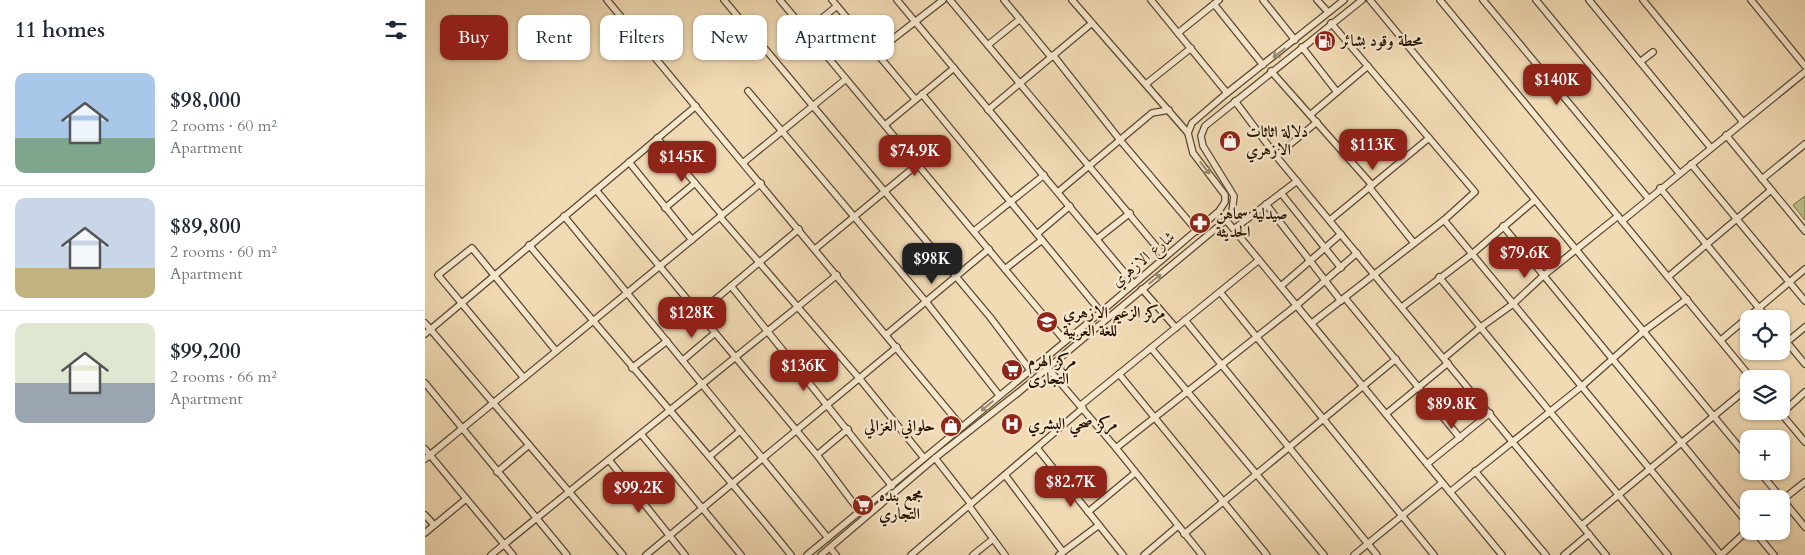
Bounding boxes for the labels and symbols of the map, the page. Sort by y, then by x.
fuel station icon: محطة وقود بشائر [1313,29,1337,53]
place label: محطة وقود بشائر [1339,30,1423,52]
one-way arrow [1273,47,1286,58]
pin: $140K [1522,64,1592,106]
place label: دلالة اثاثات الازهري [1246,121,1308,163]
pin: $113K [1338,128,1408,171]
shop icon: دلالة اثاثات الازهري [1218,129,1242,153]
pin: $74.9K [874,134,956,177]
pin: $145K [647,140,717,183]
one-way arrow [1199,162,1210,175]
place label: صيدلية سماهن الحديثة [1216,203,1288,243]
pharmacy icon: صيدلية سماهن الحديثة [1188,211,1212,235]
street label: شارع الازهري [1106,226,1181,294]
pin: $79.6K [1484,236,1566,279]
pin: $98K [902,242,962,285]
one-way arrow [1149,273,1162,284]
pin: $128K [657,296,727,339]
place label: مركز الزعيم الازهري للغة العربية [1063,302,1165,342]
school or university icon: مركز الزعيم الازهري للغة العربية [1035,310,1059,334]
pin: $136K [769,350,839,392]
place label: مركز الهرم التجارى [1028,350,1076,390]
supermarket icon: مركز الهرم التجارى [1000,358,1024,382]
pin: $89.8K [1411,388,1493,430]
one-way arrow [981,400,994,411]
hospital icon: مركز صحي البشري [1000,412,1024,436]
place label: مركز صحي البشري [1028,413,1117,438]
shop icon: حلواني الغزالي [939,414,963,438]
place label: حلواني الغزالي [863,415,935,439]
pin: $82.7K [1030,466,1112,508]
pin: $99.2K [598,472,680,514]
place label: مجمع بنده التجاري [879,485,923,527]
supermarket icon: مجمع بنده التجاري [851,493,875,517]

